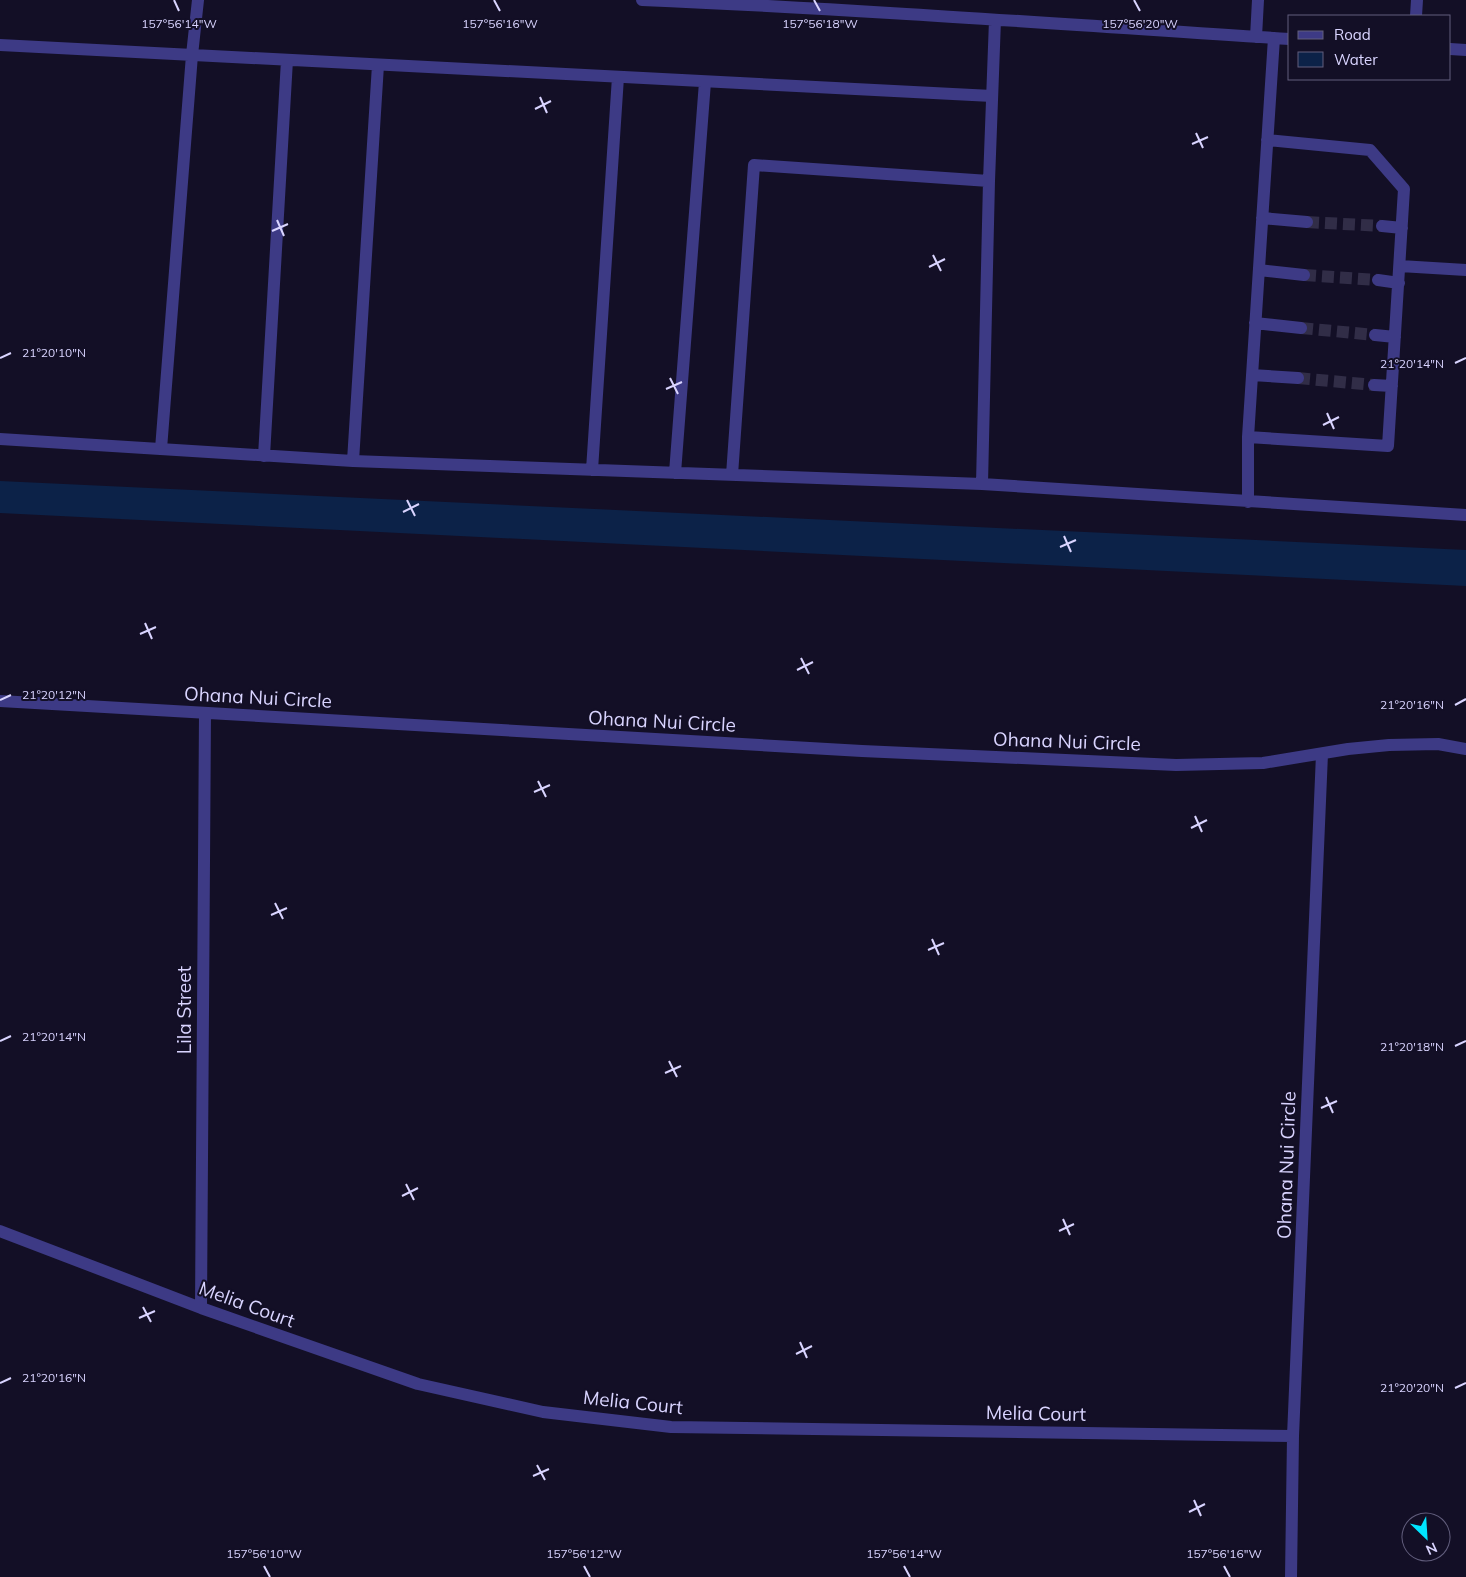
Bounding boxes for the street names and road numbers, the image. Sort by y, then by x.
street label: Ohana Nui Circle [184,681,332,713]
street label: Ohana Nui Circle [588,705,736,737]
street label: Ohana Nui Circle [993,726,1141,756]
street label: Lila Street [172,966,196,1054]
street label: Ohana Nui Circle [1271,1091,1301,1239]
street label: Melia Court [196,1276,299,1333]
street label: Melia Court [582,1385,684,1419]
street label: Melia Court [986,1400,1087,1426]

